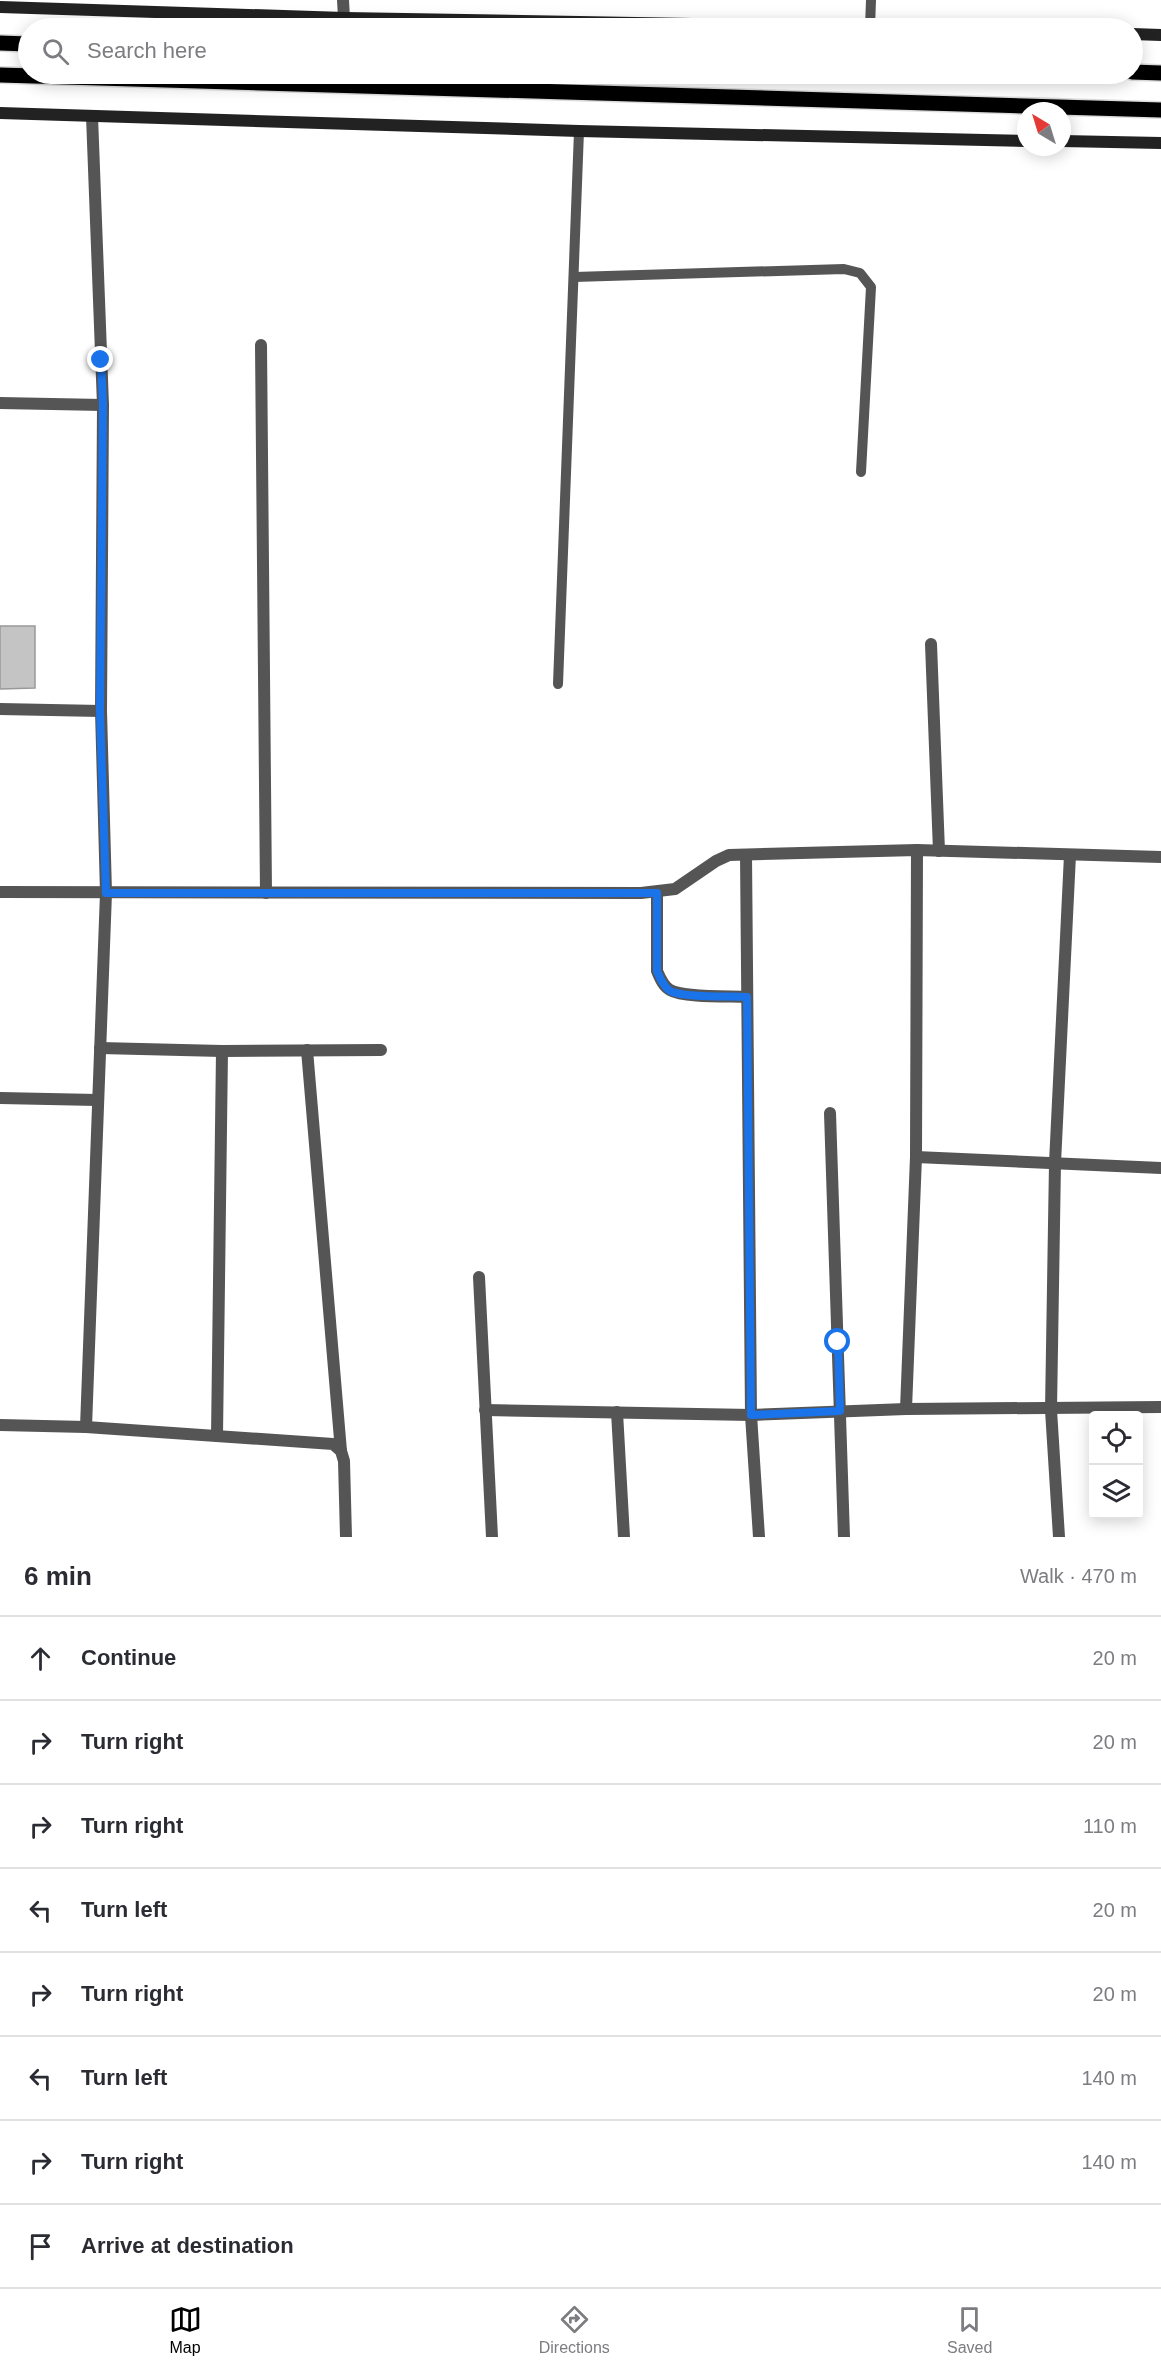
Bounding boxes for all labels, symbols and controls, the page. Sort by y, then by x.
search box [18,18,1143,84]
icon: search [39,35,72,68]
text: Search here [87,38,207,63]
north arrow [1017,102,1071,156]
route end [87,346,113,372]
route start [824,1328,850,1354]
map controls [1089,1411,1143,1519]
button: locate [1089,1411,1143,1465]
button: layers [1089,1465,1143,1519]
text: 6 min [24,1561,92,1591]
text: Walk · 470 m [1020,1565,1137,1587]
icon: ahead [24,1642,57,1675]
text: Continue [81,1645,176,1670]
text: 20 m [1093,1647,1137,1669]
icon: right [24,1726,57,1759]
text: Turn right [81,1729,183,1754]
text: 20 m [1093,1731,1137,1753]
icon: right [24,1810,57,1843]
text: Turn right [81,1813,183,1838]
text: 110 m [1083,1815,1137,1837]
icon: left [24,1894,57,1927]
text: Turn left [81,1897,167,1922]
text: 20 m [1093,1899,1137,1921]
icon: right [24,1978,57,2011]
text: Turn right [81,1981,183,2006]
text: 20 m [1093,1983,1137,2005]
icon: left [24,2062,57,2095]
text: Turn left [81,2065,167,2090]
text: 140 m [1081,2067,1137,2089]
icon: right [24,2146,57,2179]
text: Turn right [81,2149,183,2174]
text: 140 m [1081,2151,1137,2173]
icon: arrive [24,2230,57,2263]
text: Arrive at destination [81,2233,294,2258]
tab: Map [169,2303,202,2357]
tab: Directions [539,2303,610,2357]
tab: Saved [947,2303,992,2357]

